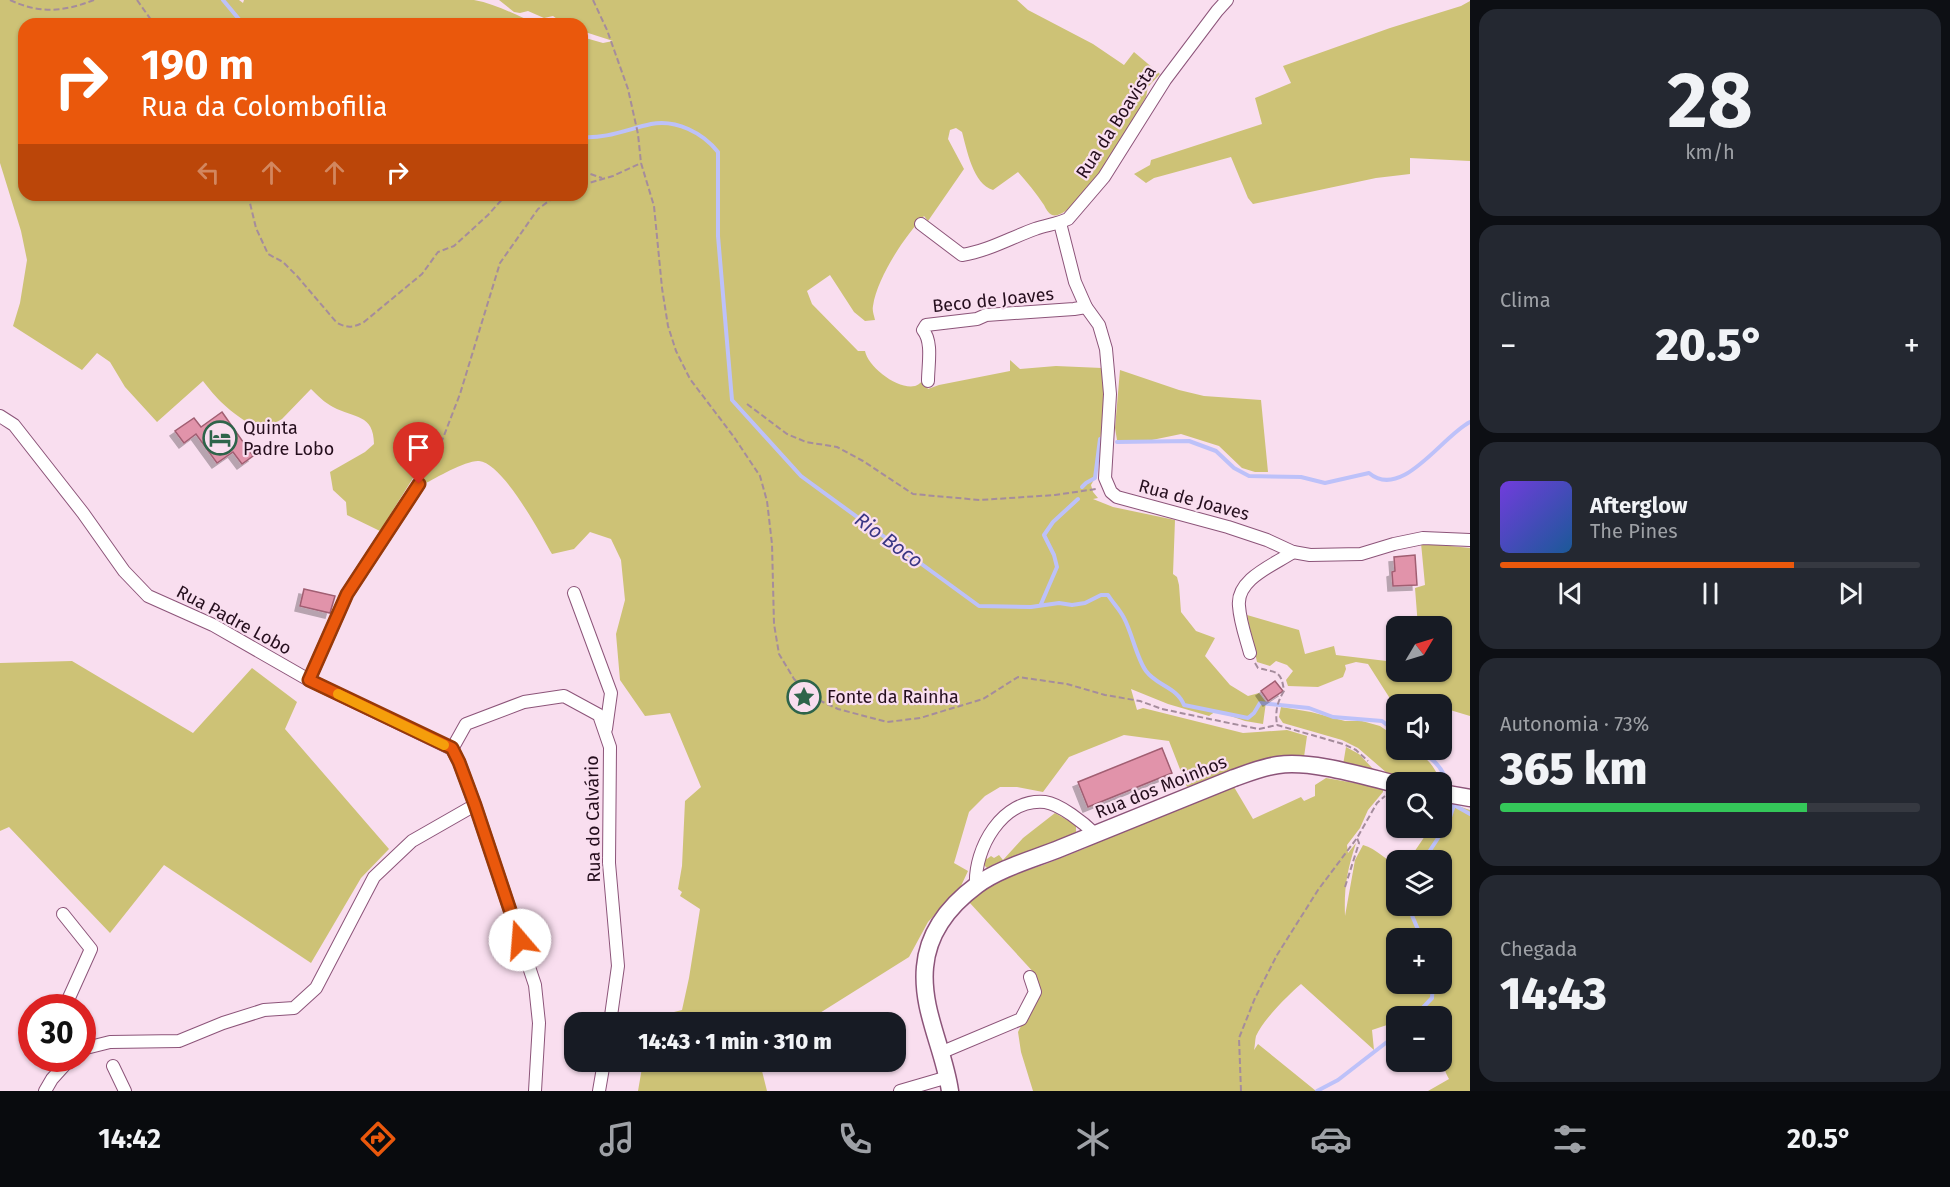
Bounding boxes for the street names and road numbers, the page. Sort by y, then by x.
street label: Rua da Boavista [1071,61,1161,183]
street label: Beco de Joaves [931,283,1055,317]
street label: Rua de Joaves [1136,475,1252,525]
street label: Rua Padre Lobo [173,580,295,660]
street label: Rua dos Moinhos [1092,751,1230,823]
street label: Rua do Calvário [581,755,605,883]

